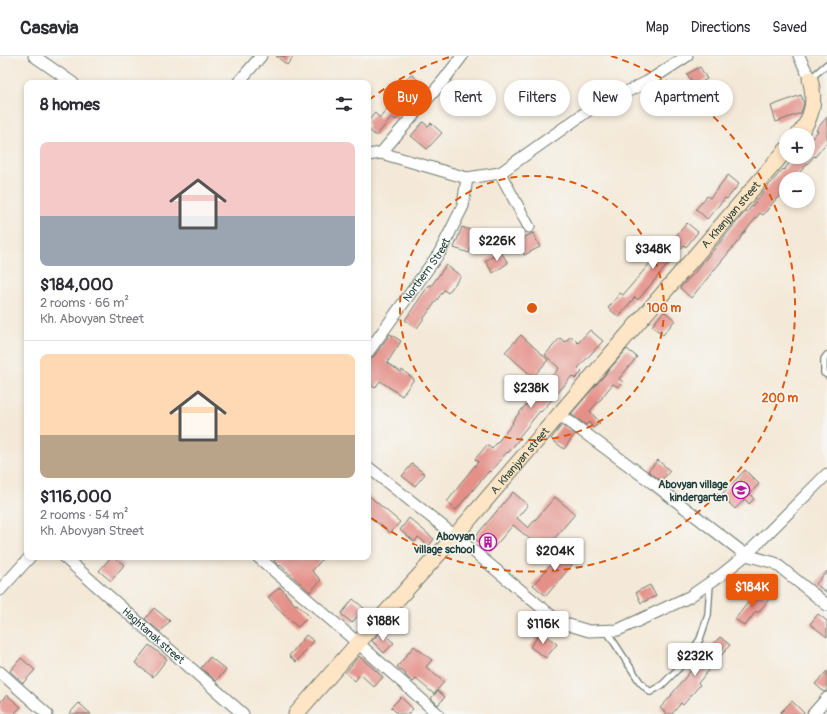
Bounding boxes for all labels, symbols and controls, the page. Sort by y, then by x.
text: Casavia [20,16,79,40]
text: Map [646,19,669,36]
text: Directions [691,19,750,36]
text: Saved [772,19,807,36]
chip: Buy [383,80,432,116]
chip: Rent [440,80,496,116]
chip: Filters [504,80,570,116]
chip: New [578,80,632,116]
chip: Apartment [640,80,733,116]
icon: filters [333,93,355,115]
text: 8 homes [40,94,100,115]
map controls [779,128,815,208]
button: + [779,128,815,164]
icon: home [162,168,234,240]
button: − [779,172,815,208]
street label: A. Khanjyan street [699,178,764,251]
pin: $226K [469,228,525,262]
text: $226K [479,233,516,249]
street label: Northern Street [400,235,453,304]
pin: $348K [625,236,681,270]
text: $348K [635,241,671,257]
text: $184,000 [40,274,113,295]
text: 2 rooms · 66 m² [40,295,129,311]
centre of rings [525,301,539,315]
text: 100 m [647,301,682,316]
text: Kh. Abovyan Street [40,311,144,327]
pin: $238K [503,375,559,409]
icon: home [162,380,234,452]
text: $238K [513,380,549,396]
text: 200 m [762,391,799,406]
street label: A. Khanjyan street [488,424,553,497]
place label: Abovyan village kindergarten [658,478,729,504]
school or university icon: Abovyan village kindergarten [731,480,751,500]
text: $116,000 [40,486,112,507]
text: 2 rooms · 54 m² [40,507,128,523]
text: Kh. Abovyan Street [40,523,144,539]
place label: Abovyan village school [413,530,475,556]
building icon: Abovyan village school [478,532,498,552]
pin: $204K [527,538,583,572]
text: $204K [536,543,574,559]
pin: $184K [724,574,780,608]
text: $184K [735,579,769,595]
street label: Haghtanak street [119,605,187,667]
pin: $188K [355,608,411,642]
pin: $116K [515,611,571,645]
text: $188K [366,613,400,629]
text: $116K [527,616,559,632]
pin: $232K [667,643,723,677]
text: $232K [677,648,713,664]

